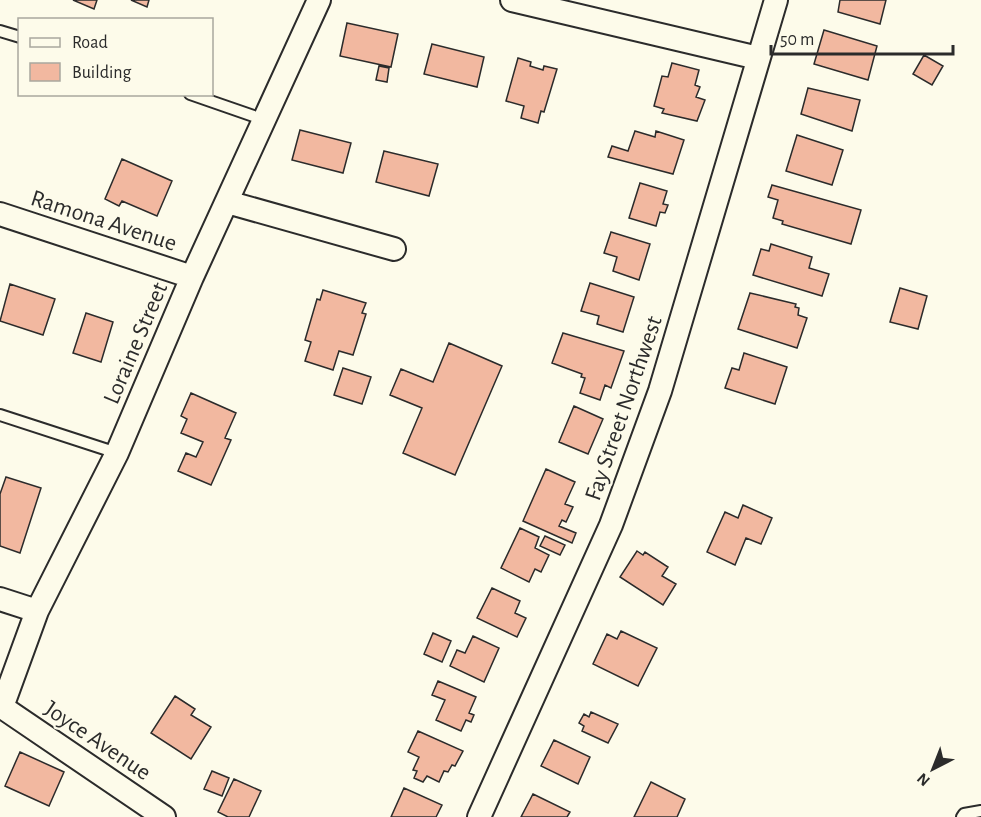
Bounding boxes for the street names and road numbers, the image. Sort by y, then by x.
street label: Ramona Avenue [28,186,180,256]
street label: Loraine Street [100,279,172,408]
street label: Fay Street Northwest [581,313,667,504]
street label: Joyce Avenue [40,697,155,785]

